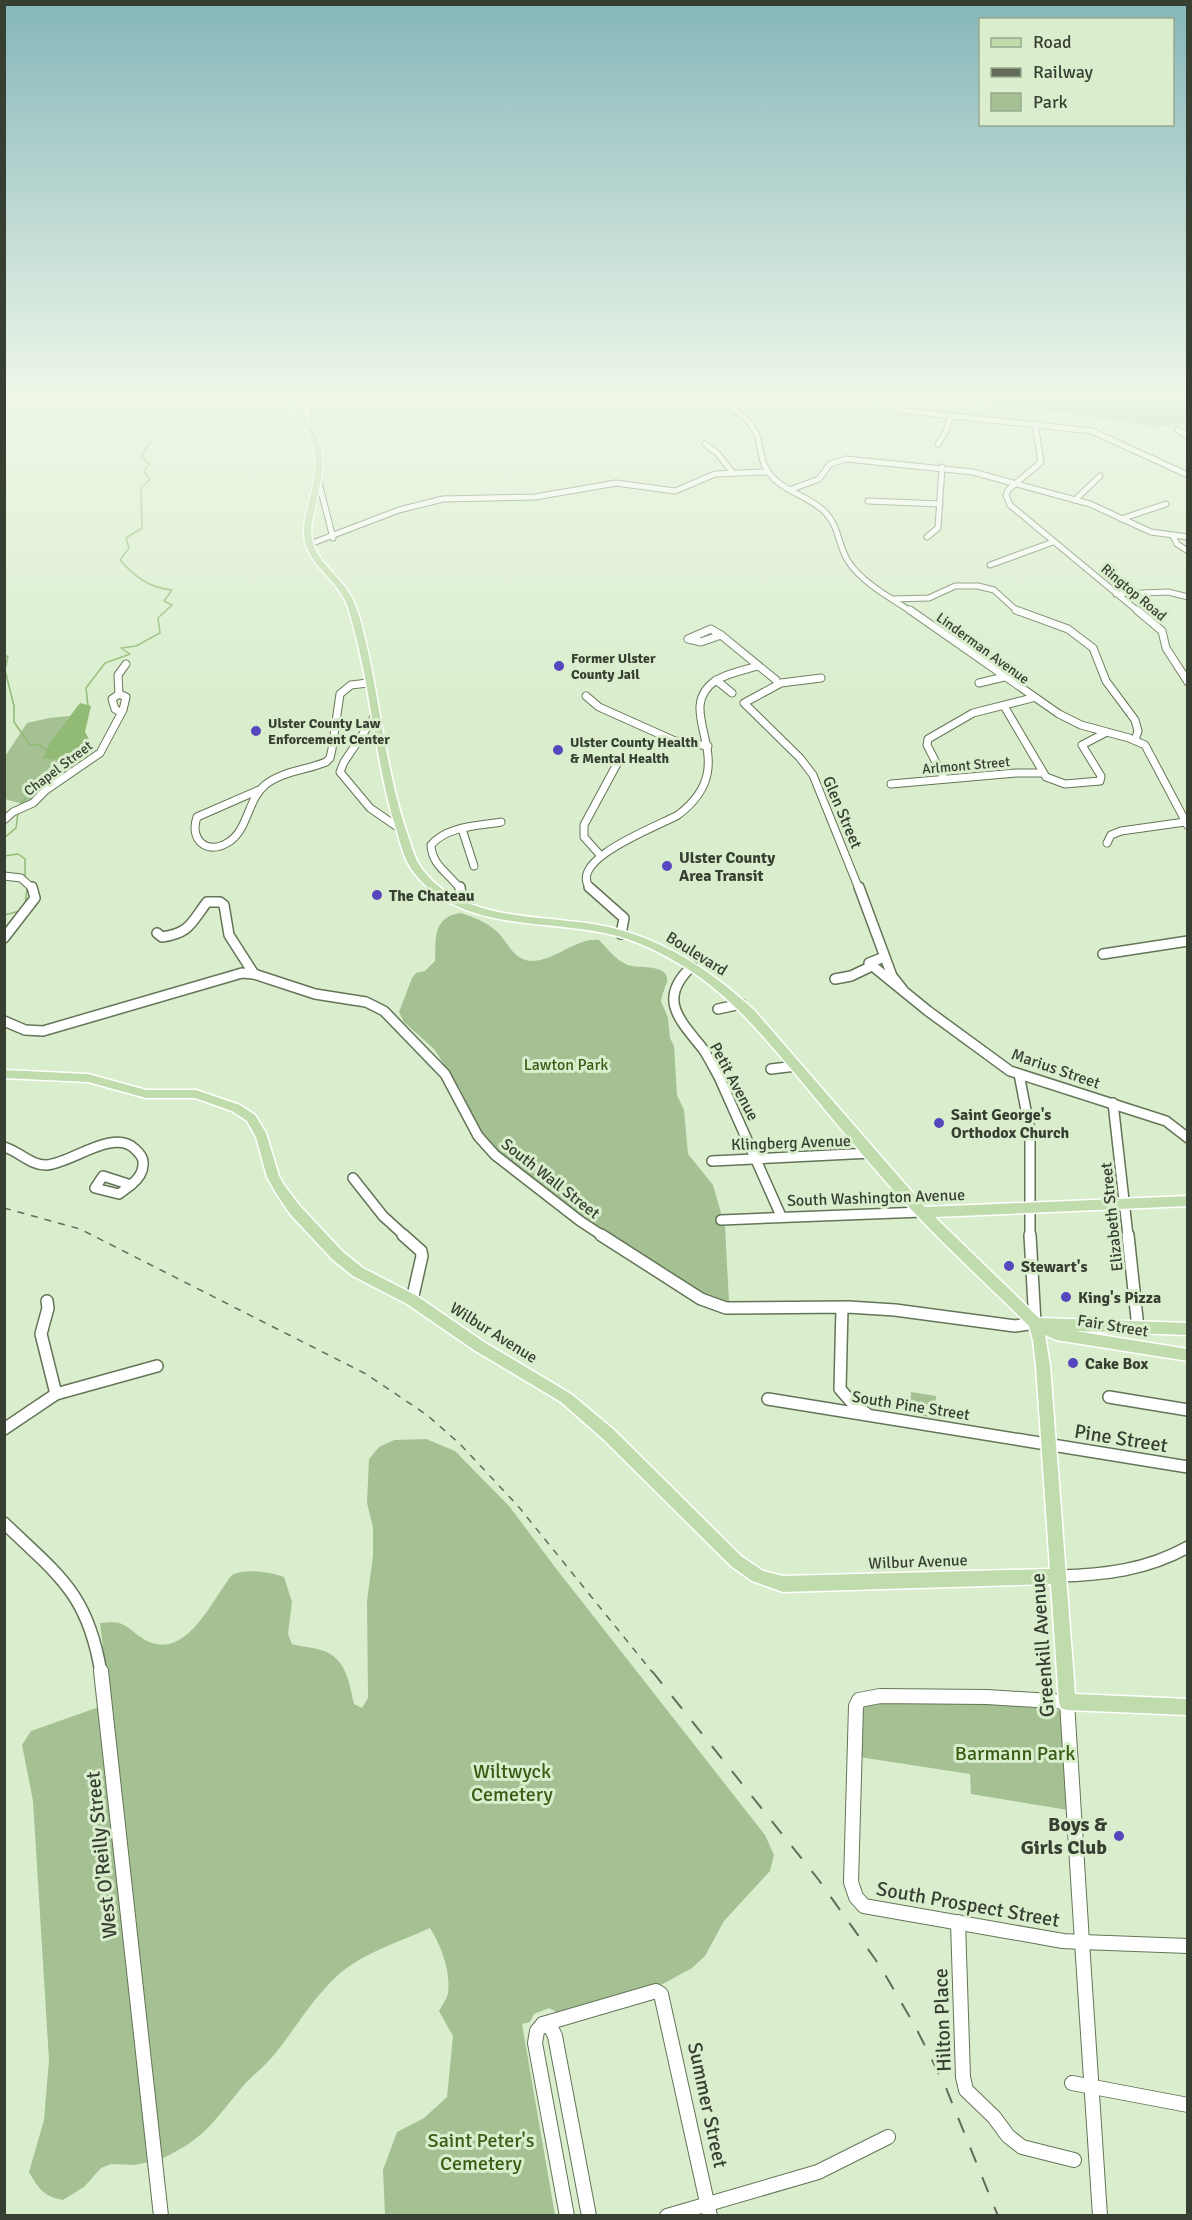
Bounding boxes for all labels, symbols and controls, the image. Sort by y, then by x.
legend [979,18,1174,126]
text: Road [1033,31,1072,53]
text: Railway [1033,61,1094,83]
text: Park [1033,91,1068,113]
street label: Ringtop Road [1098,560,1170,625]
street label: Linderman Avenue [933,609,1033,688]
place label: Former Ulster County Jail [571,650,656,683]
marker: Former Ulster County Jail [552,659,566,673]
place label: Ulster County Law Enforcement Center [268,715,390,748]
marker: Ulster County Law Enforcement Center [249,724,263,738]
place label: Ulster County Health & Mental Health [570,734,698,767]
street label: Chapel Street [21,737,96,800]
marker: Ulster County Health & Mental Health [551,743,565,757]
street label: Arlmont Street [921,753,1011,778]
street label: Glen Street [818,773,866,852]
place label: Ulster County Area Transit [679,848,775,886]
marker: Ulster County Area Transit [660,859,674,873]
place label: The Chateau [389,886,475,906]
marker: The Chateau [370,888,384,902]
street label: Boulevard [662,927,731,981]
street label: Petit Avenue [705,1039,763,1124]
street label: Marius Street [1009,1044,1103,1094]
park label: Lawton Park [524,1055,608,1075]
place label: Saint George's Orthodox Church [951,1105,1070,1143]
marker: Saint George's Orthodox Church [932,1116,946,1130]
street label: Klingberg Avenue [731,1131,851,1155]
street label: South Wall Street [497,1134,604,1224]
street label: Elizabeth Street [1096,1161,1128,1272]
street label: South Washington Avenue [787,1185,965,1211]
place label: Stewart's [1021,1257,1088,1277]
marker: Stewart's [1002,1259,1016,1273]
place label: King's Pizza [1078,1288,1161,1308]
marker: King's Pizza [1059,1290,1073,1304]
street label: Wilbur Avenue [446,1298,541,1368]
street label: Fair Street [1076,1311,1150,1342]
place label: Cake Box [1085,1354,1148,1374]
marker: Cake Box [1066,1356,1080,1370]
street label: South Pine Street [850,1387,972,1425]
street label: Pine Street [1072,1419,1169,1458]
street label: Wilbur Avenue [868,1550,968,1574]
street label: Greenkill Avenue [1025,1572,1060,1718]
park label: Barmann Park [955,1741,1075,1766]
park label: Wiltwyck Cemetery [471,1759,554,1807]
street label: West O'Reilly Street [80,1770,123,1940]
place label: Boys & Girls Club [1021,1812,1108,1860]
marker: Boys & Girls Club [1112,1829,1126,1843]
street label: South Prospect Street [874,1876,1061,1933]
street label: Hilton Place [928,1968,957,2072]
street label: Summer Street [682,2040,733,2170]
park label: Saint Peter's Cemetery [428,2128,535,2176]

